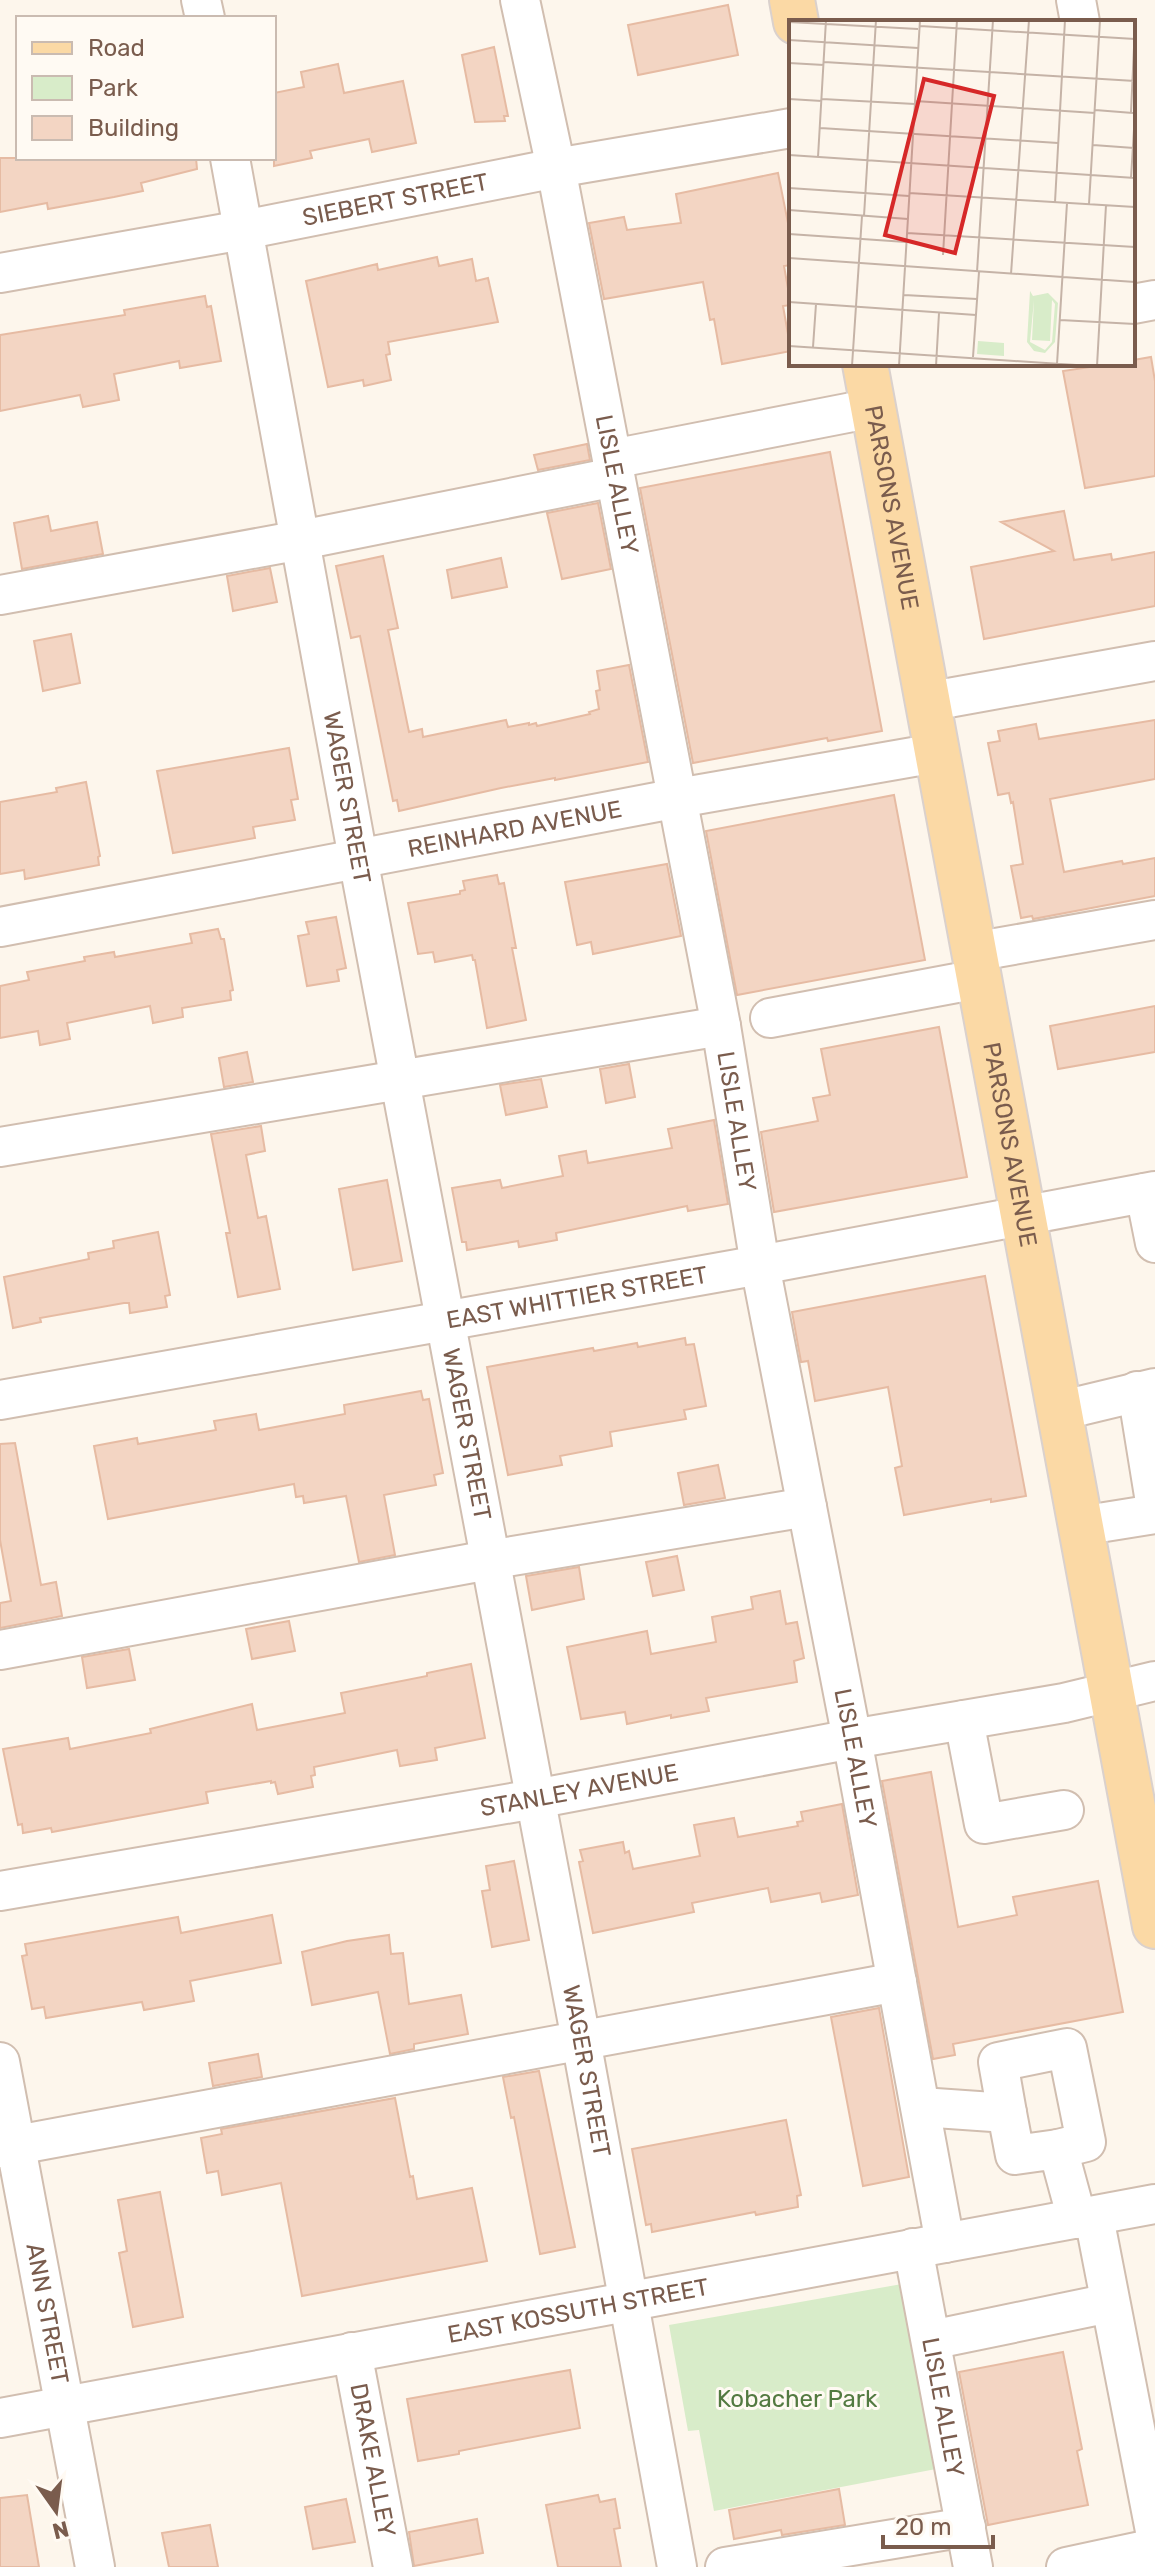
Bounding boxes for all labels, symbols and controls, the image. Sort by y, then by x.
legend [16,16,276,160]
inset map [789,20,1135,366]
text: Road [88,34,145,62]
text: Park [88,74,139,102]
text: Building [88,114,179,142]
street label: SIEBERT STREET [300,168,491,232]
street label: PARSONS AVENUE [859,403,924,612]
street label: LISLE ALLEY [590,412,644,557]
street label: WAGER STREET [317,709,377,886]
street label: REINHARD AVENUE [405,795,624,863]
street label: PARSONS AVENUE [977,1040,1043,1249]
street label: LISLE ALLEY [711,1049,762,1193]
street label: EAST WHITTIER STREET [444,1261,710,1334]
street label: WAGER STREET [437,1346,497,1523]
street label: LISLE ALLEY [828,1686,882,1830]
street label: STANLEY AVENUE [478,1758,681,1822]
street label: WAGER STREET [557,1983,616,2159]
street label: ANN STREET [20,2241,74,2386]
street label: EAST KOSSUTH STREET [445,2273,711,2349]
street label: LISLE ALLEY [916,2335,970,2479]
street label: DRAKE ALLEY [344,2381,401,2539]
park label: Kobacher Park [717,2385,878,2413]
north arrow [16,2471,96,2551]
scale bar [883,2499,993,2549]
text: 20 m [895,2513,952,2541]
text: N [50,2515,72,2545]

